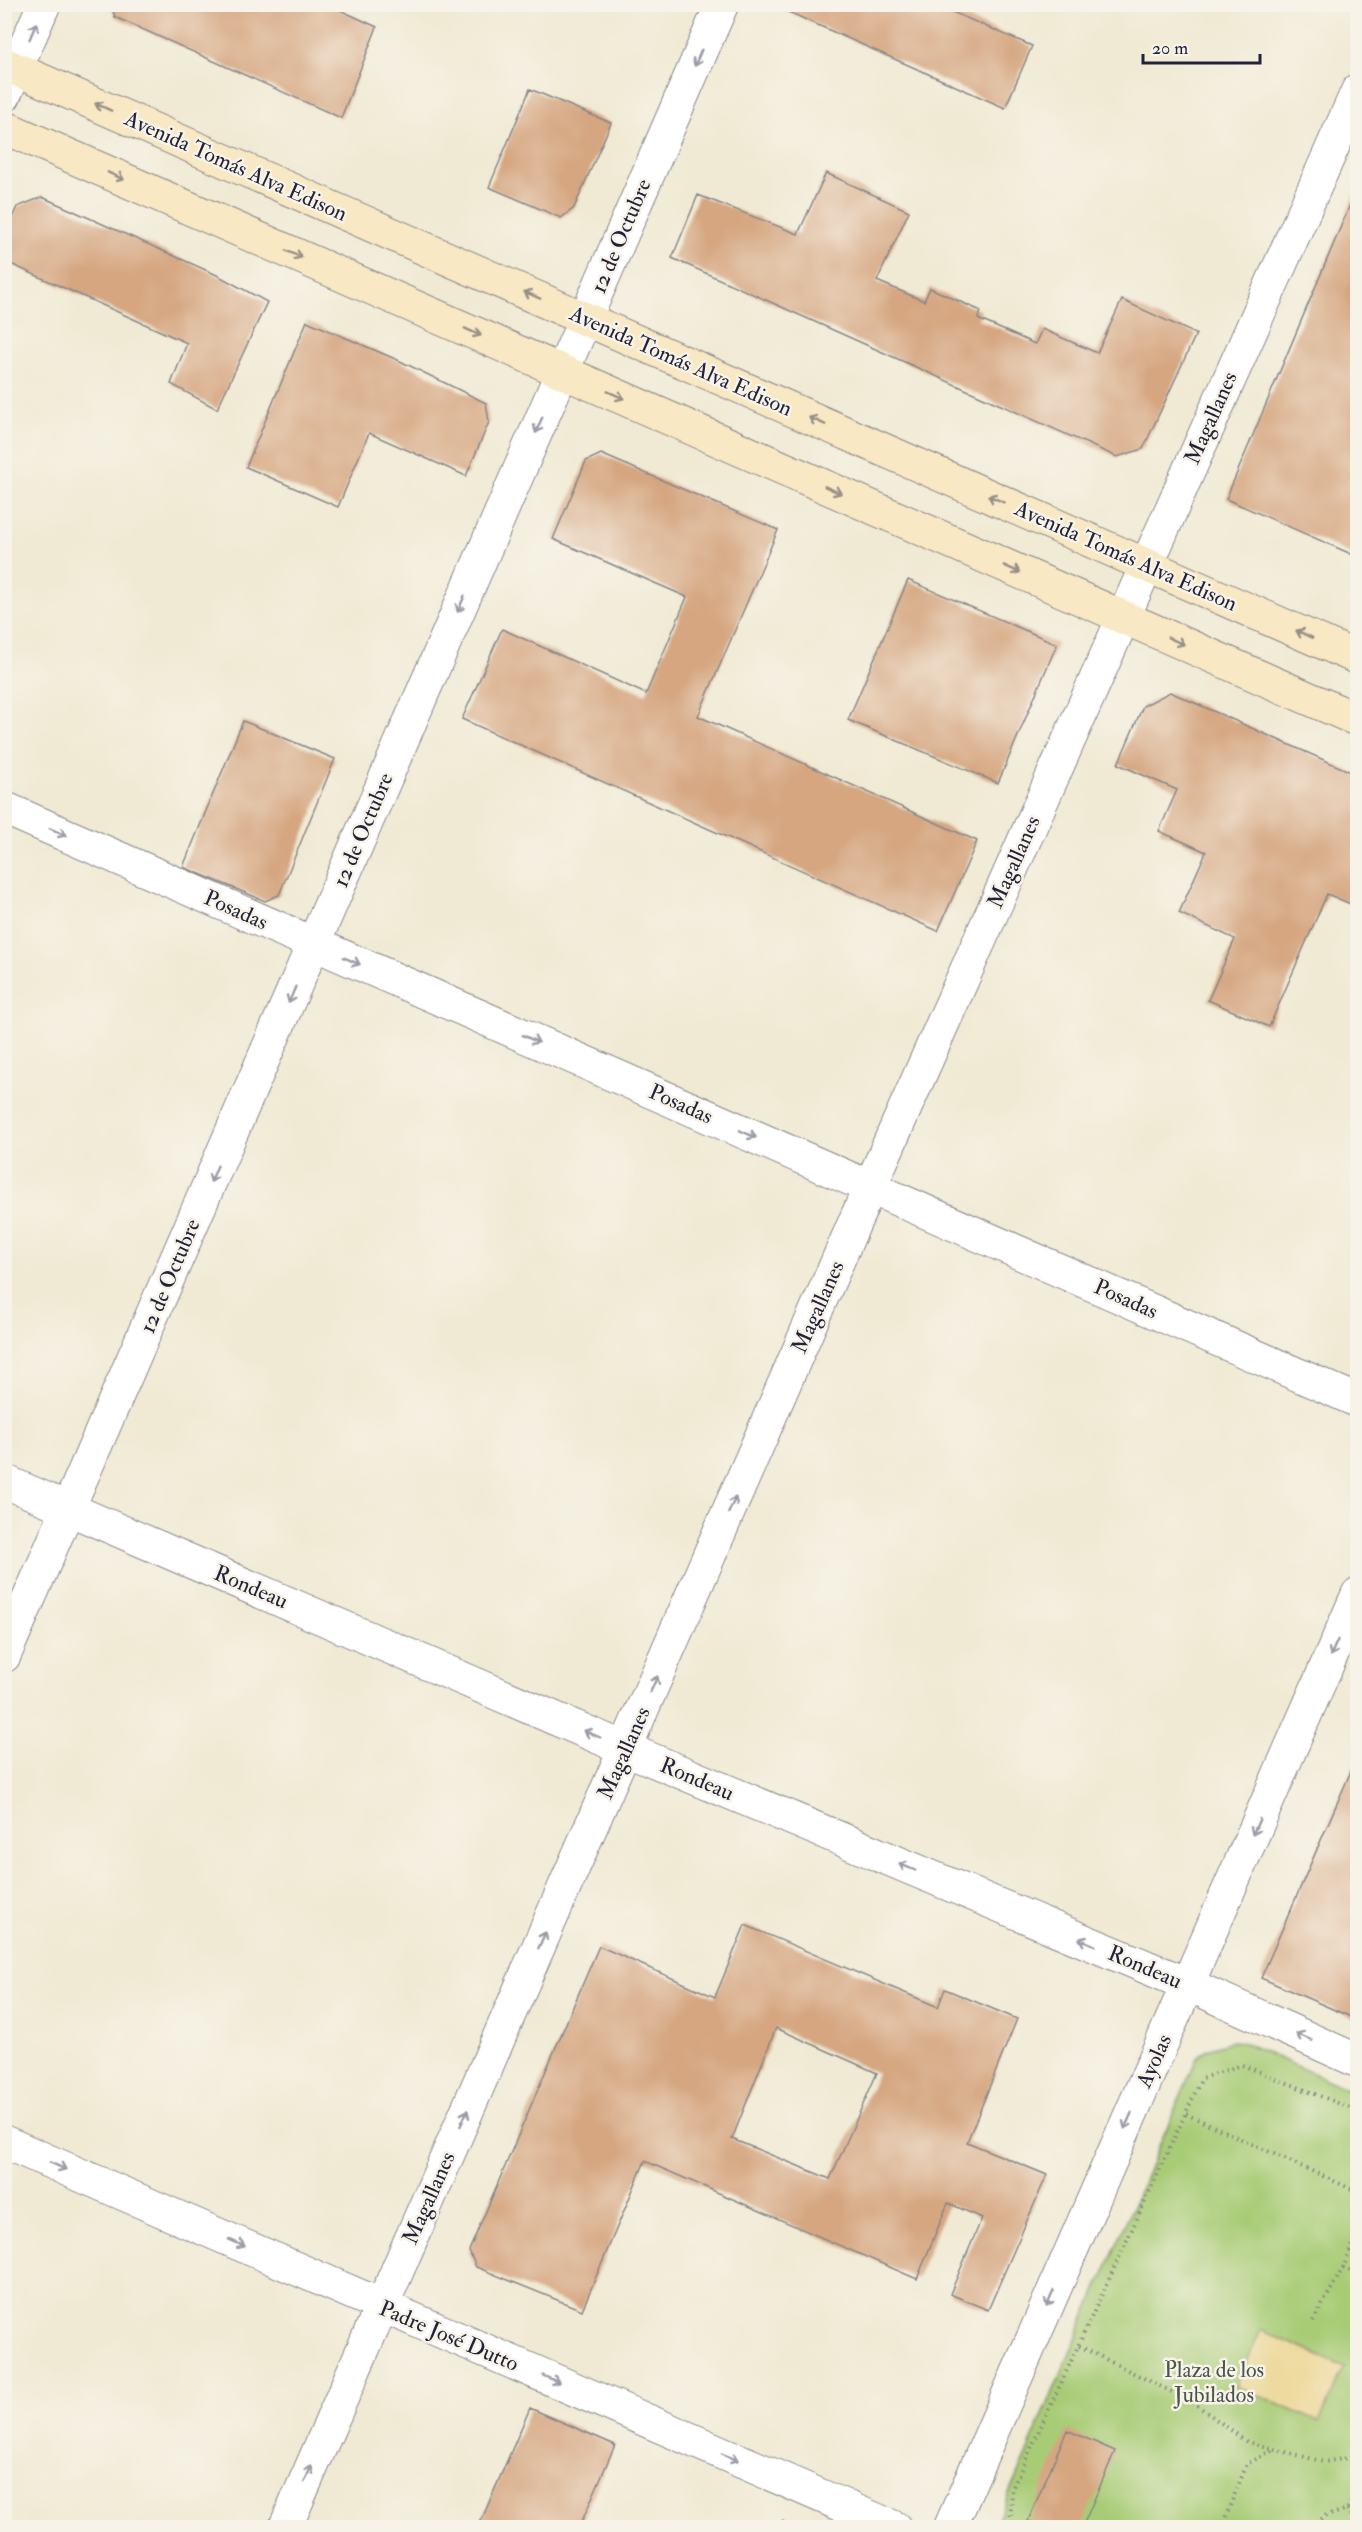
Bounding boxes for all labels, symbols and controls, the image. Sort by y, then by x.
one-way arrow [28,22,39,40]
scale bar [1143,27,1260,65]
text: 20 m [1152,37,1188,60]
one-way arrow [692,49,703,67]
one-way arrow [95,101,113,113]
street label: Avenida Tomás Alva Edison [120,104,352,228]
one-way arrow [106,171,124,182]
street label: 12 de Octubre [584,175,658,297]
one-way arrow [285,249,303,260]
one-way arrow [523,289,541,301]
street label: Avenida Tomás Alva Edison [565,299,797,423]
one-way arrow [464,328,482,339]
street label: Magallanes [1178,367,1244,469]
one-way arrow [606,390,625,401]
one-way arrow [809,415,827,426]
one-way arrow [533,416,544,434]
one-way arrow [824,486,842,497]
one-way arrow [987,493,1006,504]
street label: Avenida Tomás Alva Edison [1010,494,1242,618]
one-way arrow [1002,563,1020,575]
one-way arrow [455,595,467,613]
one-way arrow [1295,628,1313,639]
one-way arrow [1166,636,1185,647]
street label: 12 de Octubre [326,769,400,891]
street label: Magallanes [981,811,1047,913]
one-way arrow [48,827,67,838]
street label: Posadas [200,884,272,936]
one-way arrow [343,955,361,967]
one-way arrow [286,985,297,1004]
one-way arrow [521,1033,539,1045]
street label: Posadas [645,1078,717,1130]
one-way arrow [739,1129,757,1140]
one-way arrow [208,1164,219,1182]
street label: 12 de Octubre [133,1215,207,1337]
street label: Magallanes [785,1256,851,1358]
street label: Posadas [1090,1273,1162,1325]
one-way arrow [727,1497,738,1515]
street label: Rondeau [210,1559,292,1615]
one-way arrow [1328,1638,1339,1657]
one-way arrow [649,1675,660,1694]
street label: Magallanes [591,1702,657,1804]
one-way arrow [583,1728,601,1739]
street label: Rondeau [656,1751,738,1807]
one-way arrow [1250,1817,1261,1835]
one-way arrow [899,1861,917,1872]
one-way arrow [537,1931,548,1949]
one-way arrow [1078,1936,1097,1947]
street label: Rondeau [1104,1939,1186,1995]
street label: Ayolas [1129,2030,1178,2093]
one-way arrow [1296,2031,1314,2042]
one-way arrow [459,2110,470,2128]
one-way arrow [1121,2111,1133,2129]
street label: Magallanes [396,2147,462,2249]
one-way arrow [49,2160,67,2172]
one-way arrow [228,2239,246,2250]
one-way arrow [1043,2290,1055,2308]
street label: Padre José Dutto [375,2294,523,2378]
park label: Plaza de los Jubilados [1164,2356,1264,2409]
one-way arrow [542,2375,560,2386]
one-way arrow [721,2451,739,2463]
one-way arrow [304,2465,315,2483]

